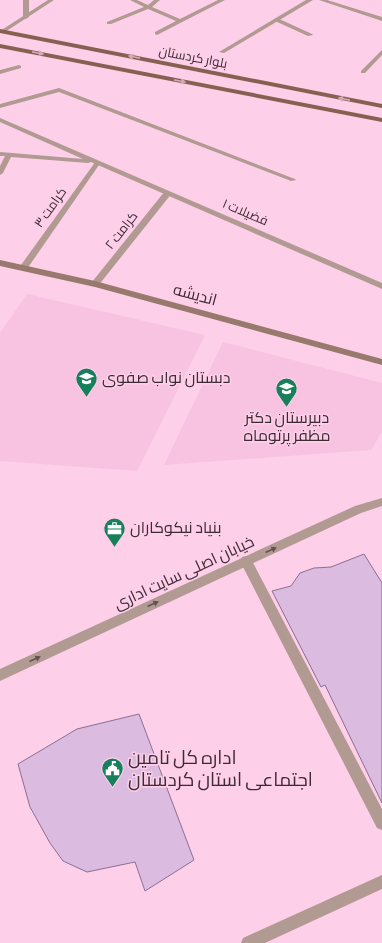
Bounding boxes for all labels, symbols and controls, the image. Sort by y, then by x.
street label: بلوار کردستان [158,45,228,71]
one-way arrow [32,51,44,57]
one-way arrow [128,54,140,60]
one-way arrow [174,78,186,84]
one-way arrow [338,95,350,101]
street label: کرامت ۳ [33,186,69,230]
street label: فضیلات ۱ [220,198,270,228]
street label: کرامت ۲ [103,210,141,252]
street label: اندیشه [171,281,219,309]
school or university icon: دبستان نواب صفوی [74,365,100,398]
place label: دبستان نواب صفوی [102,370,231,388]
school or university icon: دبیرستان دکتر مظفر پرتوماه [274,375,300,408]
place label: دبیرستان دکتر مظفر پرتوماه [244,410,330,447]
office icon: بنیاد نیکوکاران [102,515,128,548]
place label: بنیاد نیکوکاران [130,520,221,538]
street label: خیابان اصلی سایت اداری [111,534,257,614]
one-way arrow [266,547,277,553]
one-way arrow [148,601,159,607]
one-way arrow [30,656,41,662]
place label: اداره کل تامین اجتماعی استان کردستان [128,749,313,791]
public building icon: اداره کل تامین اجتماعی استان کردستان [99,756,125,789]

